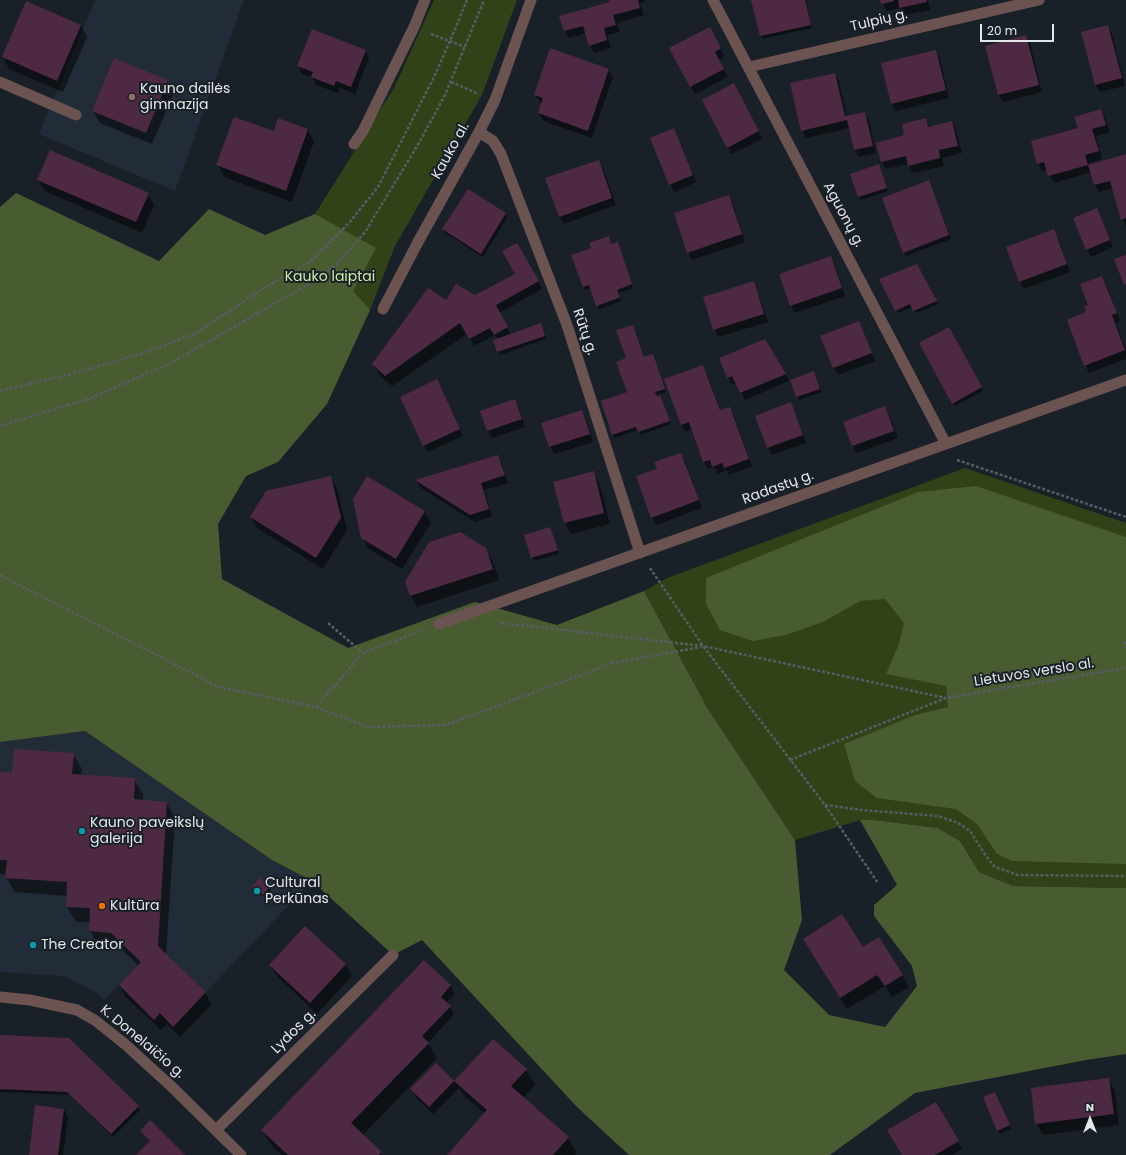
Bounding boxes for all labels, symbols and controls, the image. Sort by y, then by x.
street label: Tulpių g. [849,6,909,36]
scale bar [982,16,1056,42]
text: 20 m [987,22,1017,39]
place label: Kauno dailės gimnazija [140,81,230,114]
marker: Kauno dailės gimnazija [127,92,137,102]
street label: Kauko al. [428,120,474,182]
street label: Aguonų g. [819,180,867,250]
park label: Kauko laiptai [285,269,375,285]
street label: Rūtų g. [568,307,600,357]
street label: Radastų g. [740,467,816,509]
street label: Lietuvos verslo al. [973,655,1095,691]
place label: Kauno paveikslų galerija [90,815,204,848]
marker: Kauno paveikslų galerija [77,826,87,836]
place label: Cultural Perkūnas [265,875,329,908]
marker: Cultural Perkūnas [252,886,262,896]
place label: Kultūra [110,898,160,914]
marker: Kultūra [97,901,107,911]
place label: The Creator [41,937,123,953]
marker: The Creator [28,940,38,950]
street label: K. Donelaičio g. [96,1002,188,1082]
street label: Lydos g. [268,1006,320,1058]
north arrow [1070,1099,1110,1139]
text: N [1086,1099,1094,1115]

